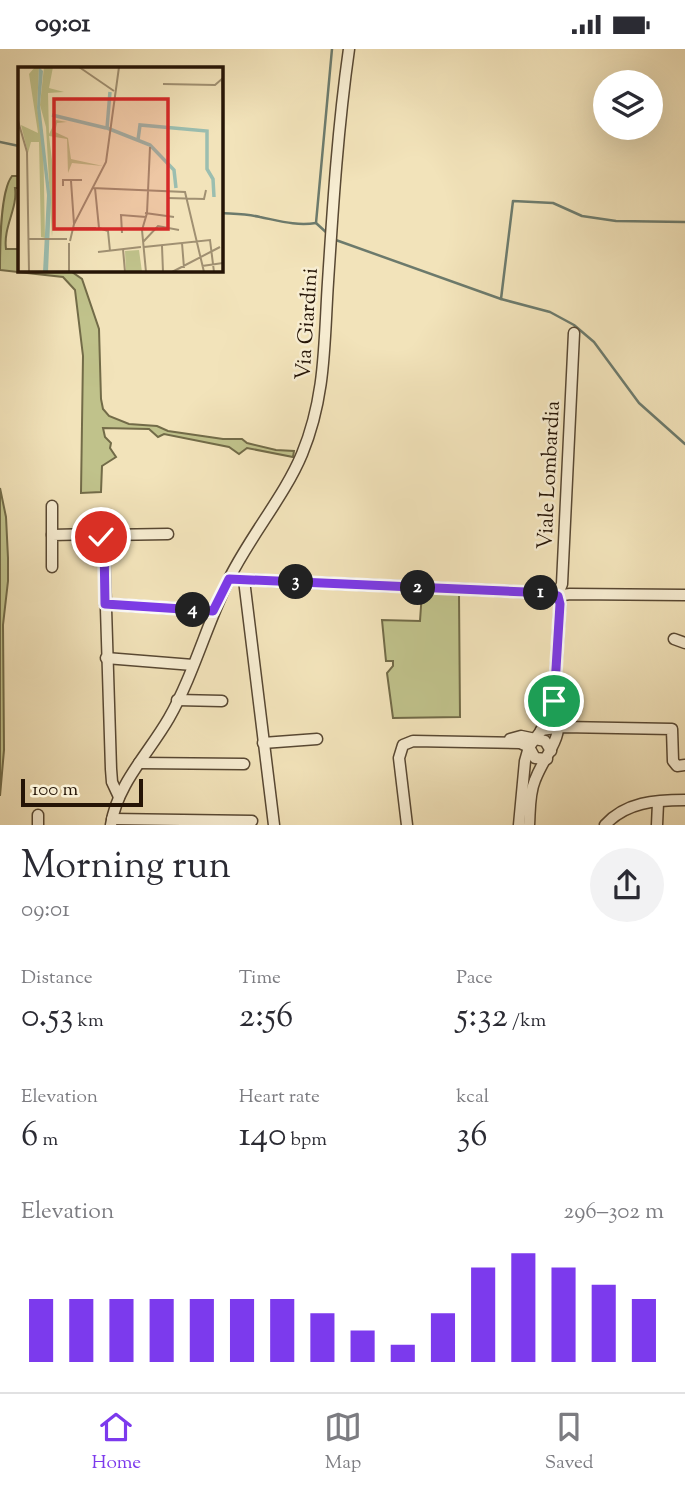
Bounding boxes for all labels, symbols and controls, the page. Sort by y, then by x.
text: 09:01 [35,6,90,43]
inset map [18,67,222,271]
map controls [593,70,663,140]
button: layers [593,70,663,140]
street label: Via Giardini [289,267,327,381]
street label: Viale Lombardia [531,400,569,550]
pin [71,507,131,567]
icon: check [82,518,120,556]
pin: 3 [278,565,314,599]
text: 3 [292,568,299,595]
pin: 2 [400,571,436,605]
text: 2 [413,574,422,601]
pin: 1 [524,575,558,611]
text: 1 [537,579,544,606]
pin: 4 [176,593,210,627]
text: 4 [188,596,197,623]
pin [524,671,584,731]
icon: arrive [535,682,573,720]
scale bar [21,776,144,808]
text: 100 m [32,777,78,804]
text: Morning run [21,841,231,895]
button: share [590,848,664,922]
text: 09:01 [21,894,70,927]
text: Distance [21,965,93,992]
text: Time [239,965,281,992]
text: Pace [456,965,493,992]
text: 0.53 [21,992,74,1043]
text: 2:56 [239,992,294,1043]
text: 5:32 [456,992,508,1043]
text: km [74,1008,104,1035]
text: /km [508,1008,546,1035]
text: Elevation [21,1084,98,1111]
text: Heart rate [239,1084,320,1111]
text: kcal [456,1084,489,1111]
text: 6 [21,1111,38,1162]
text: 140 [239,1111,286,1162]
text: 36 [456,1111,488,1162]
text: m [38,1127,58,1154]
text: bpm [286,1127,327,1154]
text: Elevation [21,1196,114,1229]
text: 296–302 m [563,1196,664,1229]
tab: Home [91,1408,141,1477]
tab: Map [324,1408,362,1477]
tab: Saved [545,1408,594,1477]

